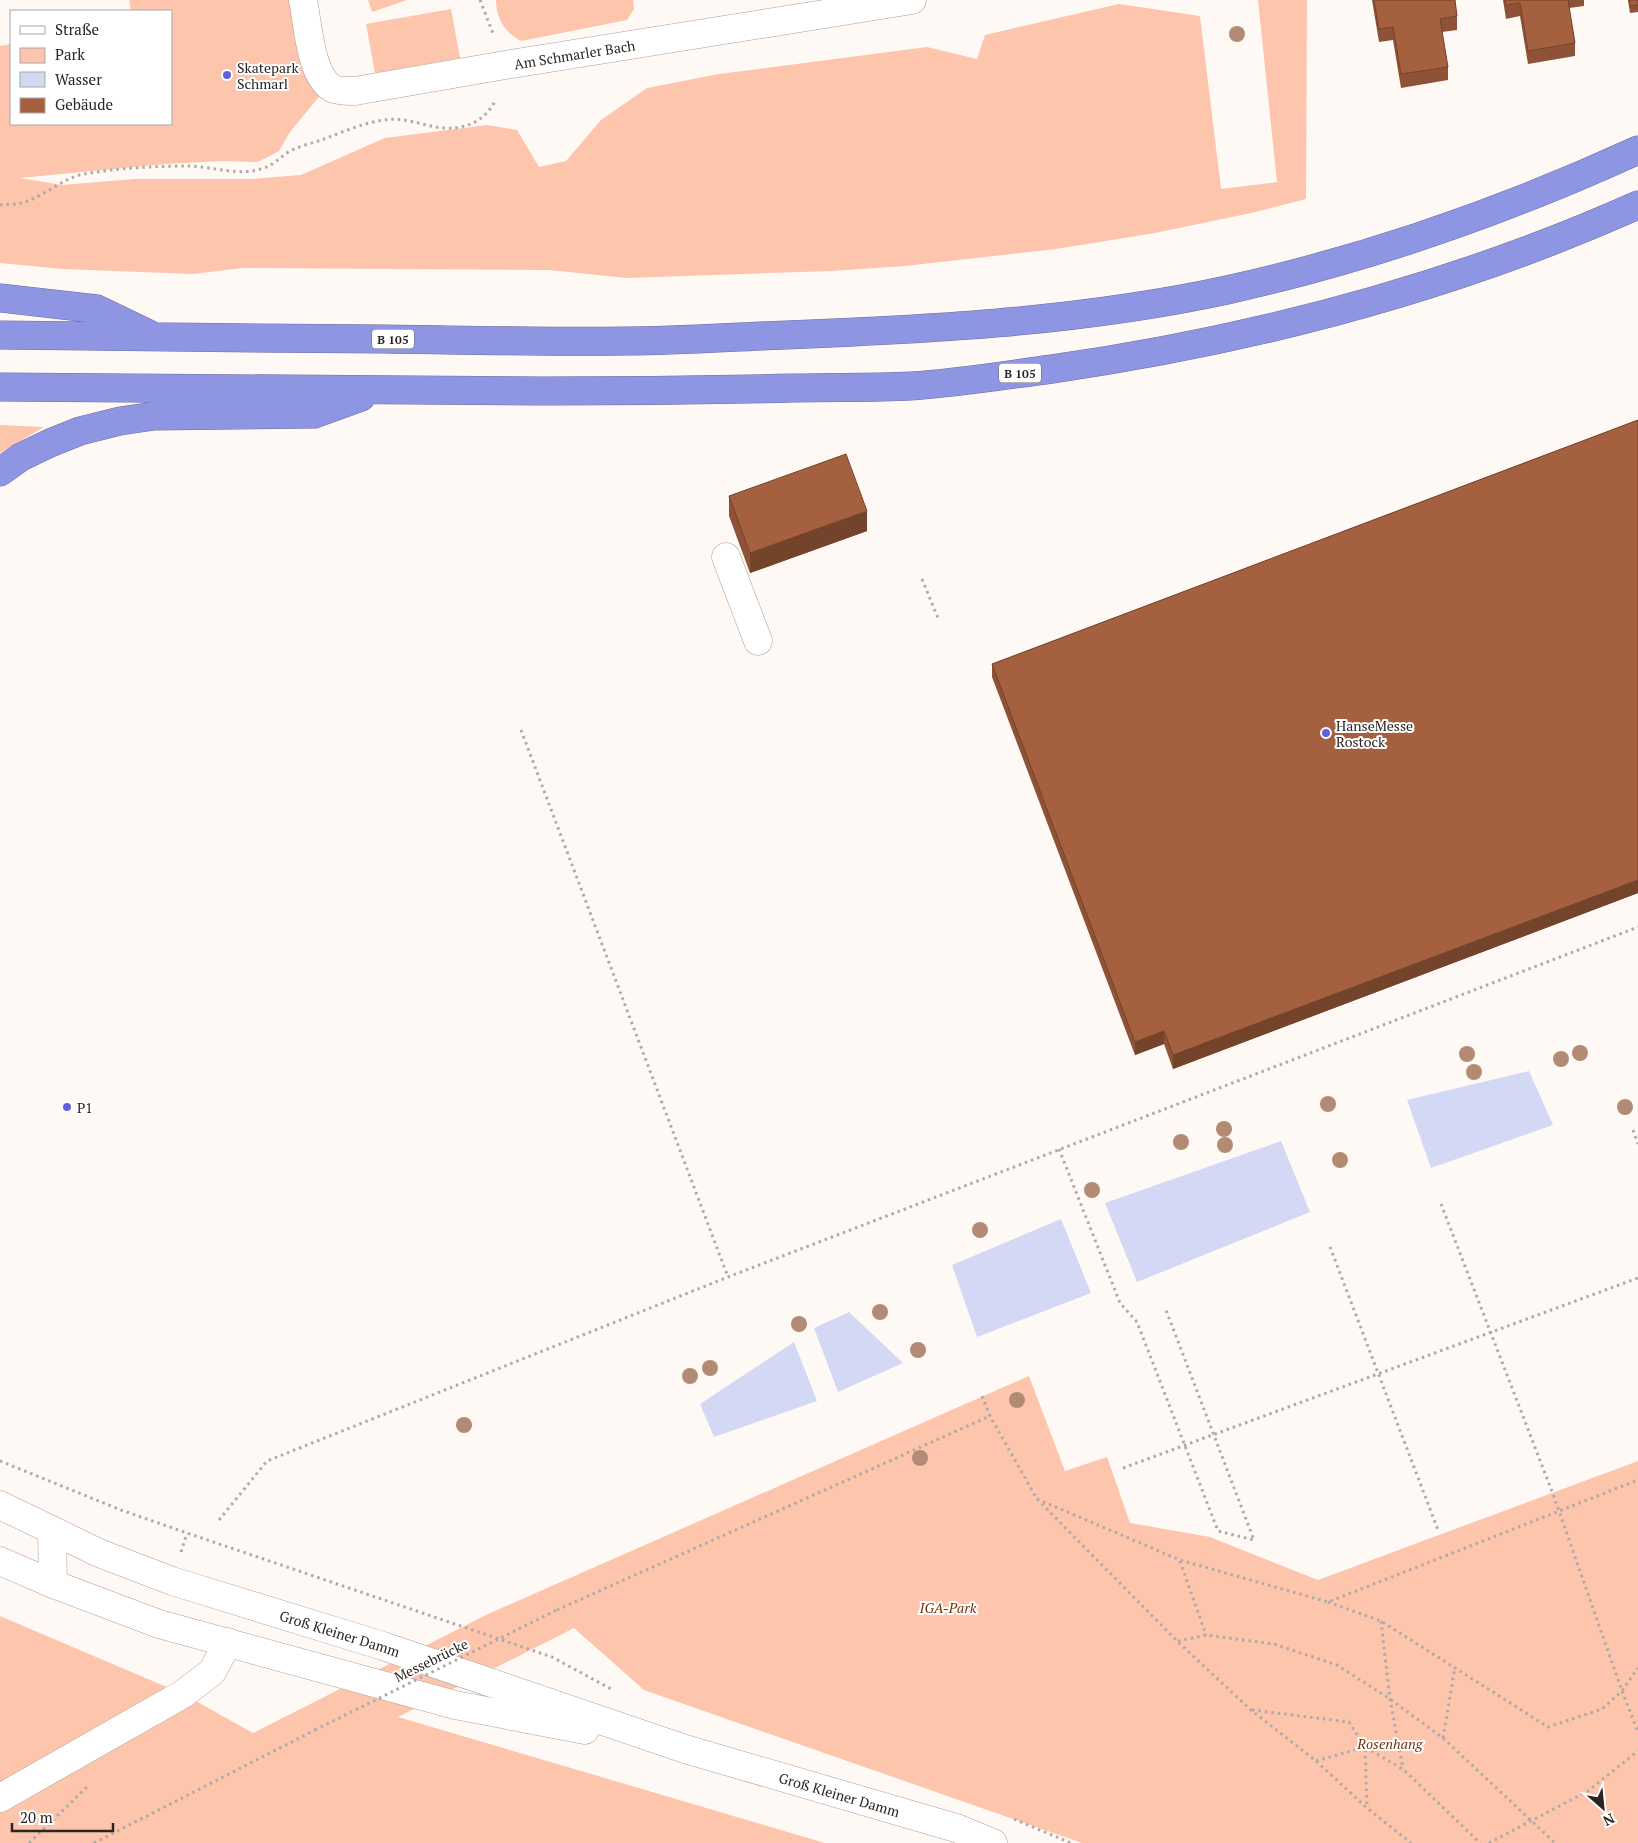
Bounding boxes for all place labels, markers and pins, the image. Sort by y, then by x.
place label: Skatepark Schmarl [237,58,299,93]
marker: Skatepark Schmarl [221,69,233,81]
place label: HanseMesse Rostock [1336,716,1413,751]
marker: HanseMesse Rostock [1320,727,1332,739]
place label: P1 [77,1098,93,1117]
marker: P1 [61,1101,73,1113]

